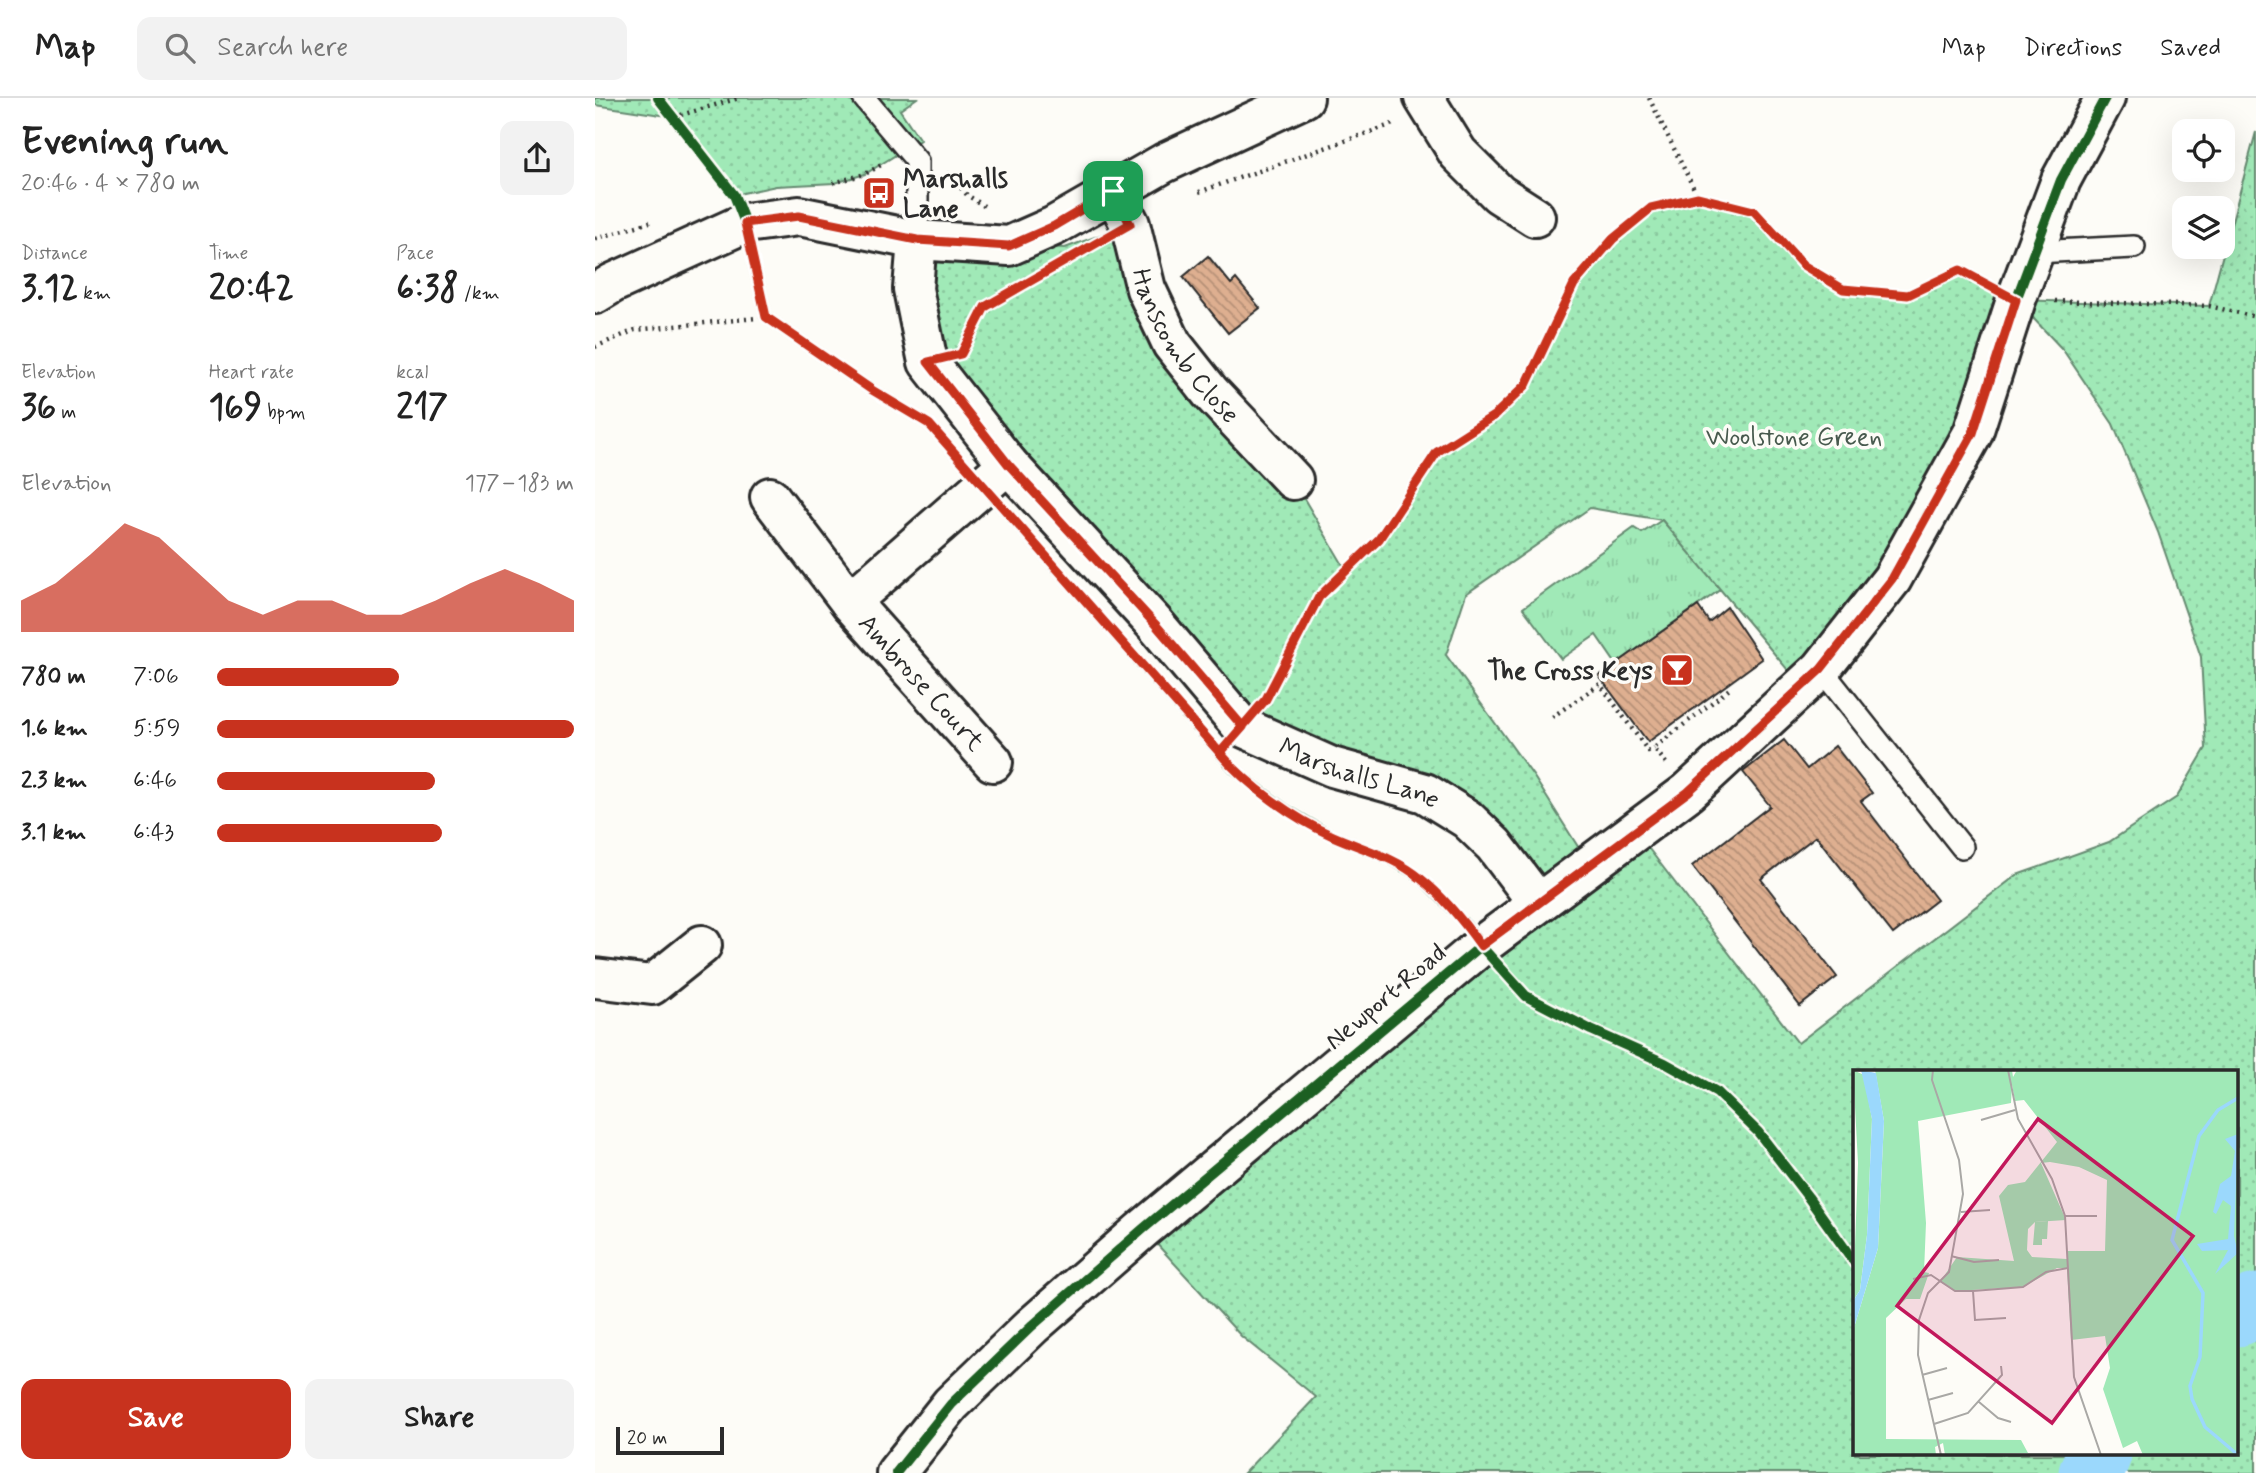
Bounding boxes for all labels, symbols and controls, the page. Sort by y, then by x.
search box [137,17,627,80]
text: Map [35,26,95,70]
icon: search [161,29,199,67]
text: Search here [217,31,348,65]
text: Map [1942,33,1986,64]
text: Directions [2024,33,2122,64]
text: Saved [2160,33,2221,64]
text: Evening run [21,118,228,167]
map controls [2172,119,2235,259]
button: locate [2172,119,2235,182]
button: share [500,121,574,195]
pin [1083,161,1143,221]
place label: Marshalls Lane [903,163,1008,227]
text: 20:46 · 4 × 780 m [21,169,200,199]
icon: arrive [1094,172,1132,210]
bus stop icon: Marshalls Lane [860,174,898,212]
button: layers [2172,196,2235,259]
text: Distance [21,241,88,266]
text: Time [209,241,248,266]
text: Pace [396,241,434,266]
street label: Hanscomb Close [1123,265,1246,432]
text: 3.12 [21,266,78,312]
text: 20:42 [209,266,294,312]
text: 6:38 [396,266,459,312]
text: km [78,281,111,306]
text: /km [459,281,500,306]
text: Elevation [21,360,96,385]
text: Heart rate [209,360,294,385]
text: kcal [396,360,428,385]
text: 36 [21,385,56,431]
text: 169 [209,385,262,431]
text: 217 [396,385,448,431]
text: m [56,400,76,425]
text: bpm [262,400,305,425]
park label: Woolstone Green [1706,421,1882,455]
text: Elevation [21,469,112,499]
text: 177–183 m [465,469,574,499]
street label: Ambrose Court [850,608,991,759]
bar icon: The Cross Keys [1658,651,1696,689]
place label: The Cross Keys [1487,655,1653,689]
text: 780 m [21,662,86,692]
text: 7:06 [133,662,179,692]
text: 1.6 km [21,714,88,744]
text: 5:59 [133,714,180,744]
street label: Marshalls Lane [1273,731,1446,817]
text: 2.3 km [21,766,87,796]
text: 6:46 [133,766,177,796]
text: 3.1 km [21,818,86,848]
text: 6:43 [133,818,174,848]
street label: Newport Road [1318,937,1454,1058]
inset map [1853,1070,2239,1456]
button: Save [21,1379,291,1459]
button: Share [305,1379,574,1459]
scale bar [616,1424,725,1456]
text: 20 m [627,1426,667,1451]

